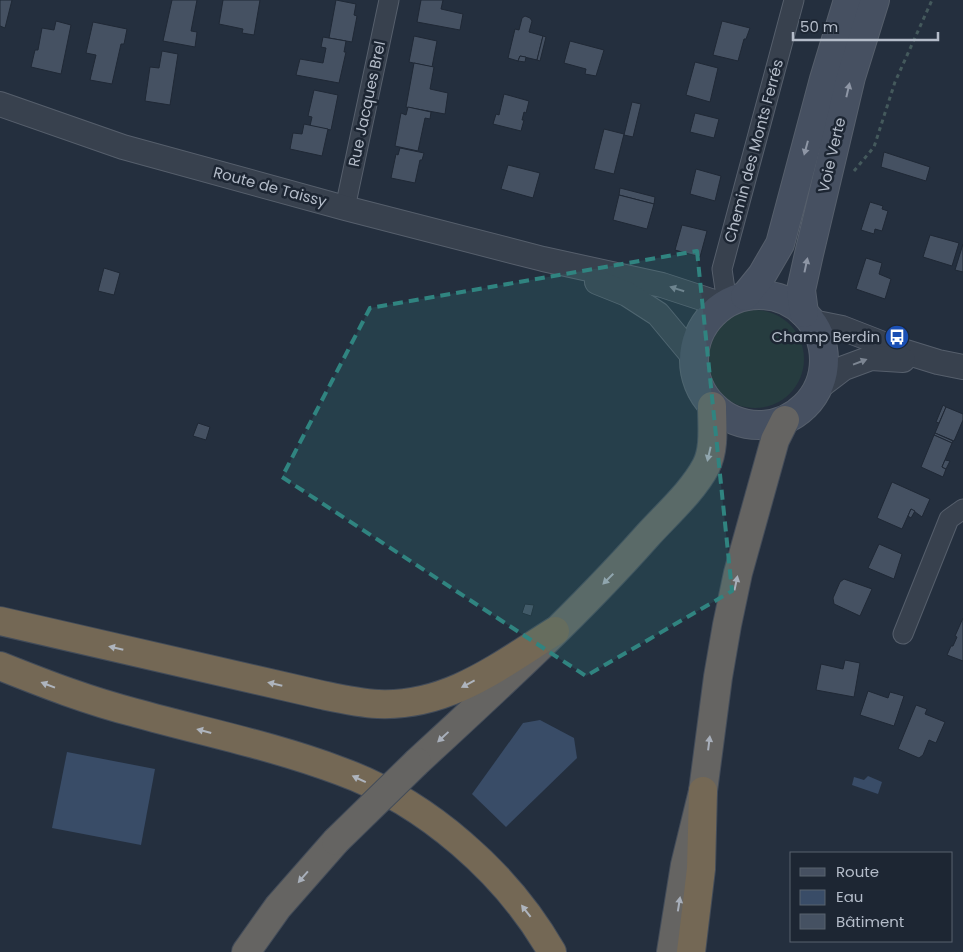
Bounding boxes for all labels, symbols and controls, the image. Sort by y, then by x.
scale bar [793,10,938,42]
text: 50 m [800,16,838,37]
street label: Rue Jacques Brel [343,39,390,169]
street label: Chemin des Monts Ferrés [719,57,788,245]
one-way arrow [844,82,852,97]
street label: Voie Verte [813,115,850,195]
one-way arrow [801,140,809,155]
street label: Route de Taissy [211,161,330,212]
one-way arrow [803,256,811,272]
one-way arrow [669,285,684,293]
bus stop icon: Champ Berdin [884,324,910,350]
place label: Champ Berdin [772,326,880,347]
one-way arrow [853,358,868,366]
one-way arrow [705,447,713,462]
one-way arrow [602,573,614,585]
one-way arrow [732,575,740,590]
one-way arrow [109,644,124,652]
one-way arrow [267,680,282,688]
one-way arrow [461,680,476,688]
one-way arrow [41,681,56,688]
one-way arrow [196,727,212,735]
one-way arrow [438,731,450,743]
one-way arrow [705,735,713,751]
one-way arrow [352,775,366,783]
legend [790,852,953,942]
text: Route [836,861,879,882]
one-way arrow [298,871,309,883]
text: Eau [836,886,863,907]
one-way arrow [675,895,683,911]
one-way arrow [520,905,531,918]
text: Bâtiment [836,911,904,932]

